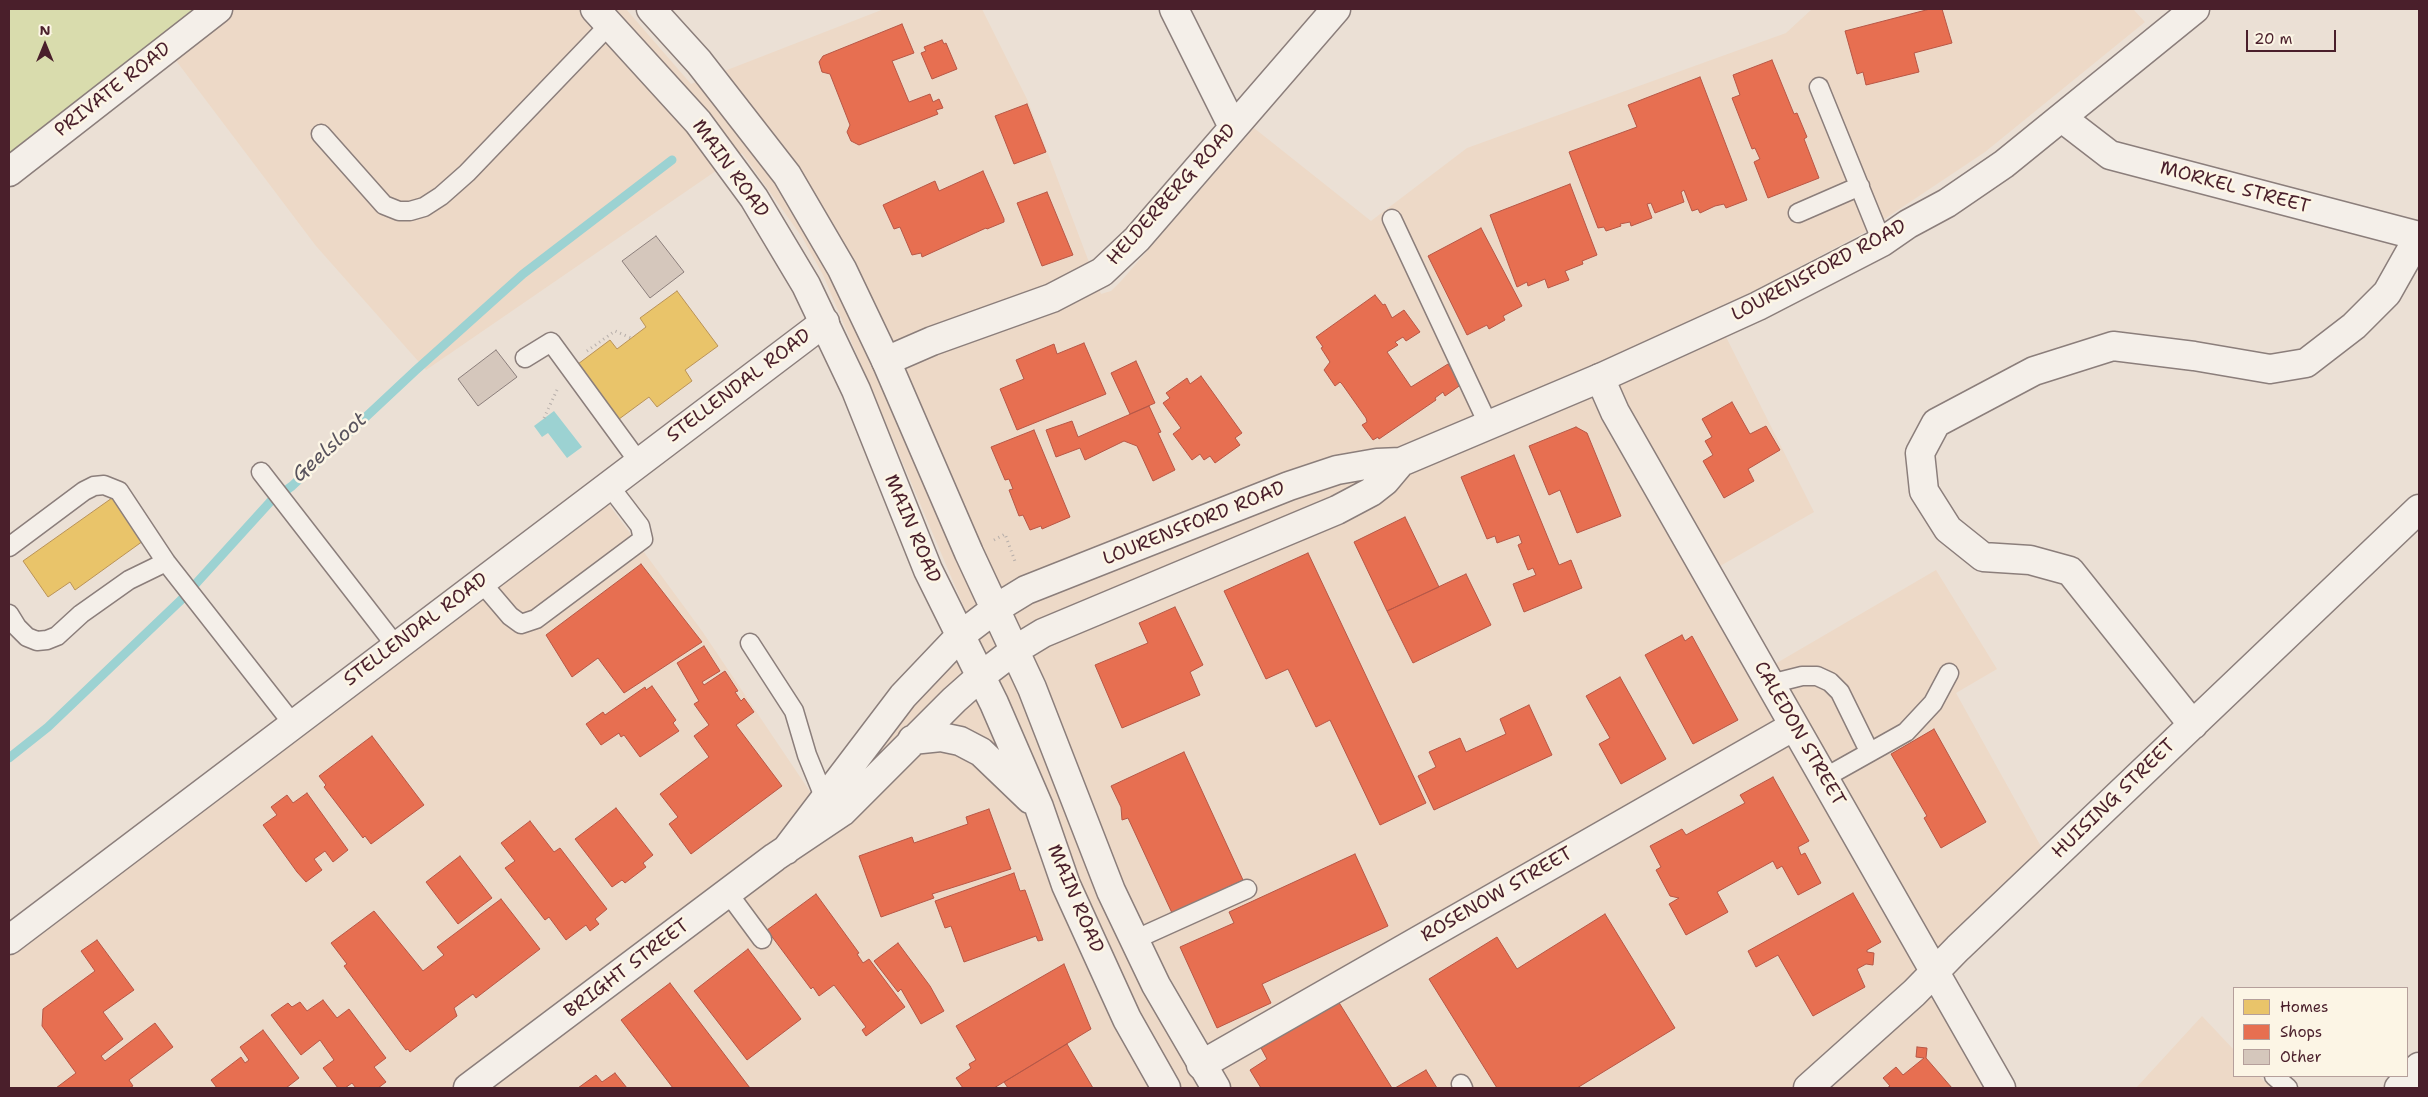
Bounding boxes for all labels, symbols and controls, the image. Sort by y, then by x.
north arrow [20,20,70,70]
scale bar [2248,20,2338,52]
text: N [39,21,51,39]
text: 20 m [2254,29,2293,49]
street label: PRIVATE ROAD [50,38,176,142]
street label: MAIN ROAD [687,116,773,222]
street label: HELDERBERG ROAD [1103,120,1241,270]
street label: MORKEL STREET [2157,157,2313,219]
street label: LOURENSFORD ROAD [1728,215,1910,327]
street label: STELLENDAL ROAD [662,324,816,448]
water label: Geelsloot [288,408,372,488]
street label: MAIN ROAD [879,471,945,587]
street label: LOURENSFORD ROAD [1100,477,1288,571]
street label: STELLENDAL ROAD [339,568,493,692]
street label: CALEDON STREET [1748,658,1850,810]
street label: HUISING STREET [2048,734,2180,864]
street label: MAIN ROAD [1042,841,1108,957]
street label: ROSENOW STREET [1417,842,1577,948]
street label: BRIGHT STREET [560,915,694,1023]
legend [2233,987,2408,1077]
text: Homes [2280,997,2328,1017]
text: Shops [2280,1022,2322,1042]
text: Other [2280,1047,2322,1067]

